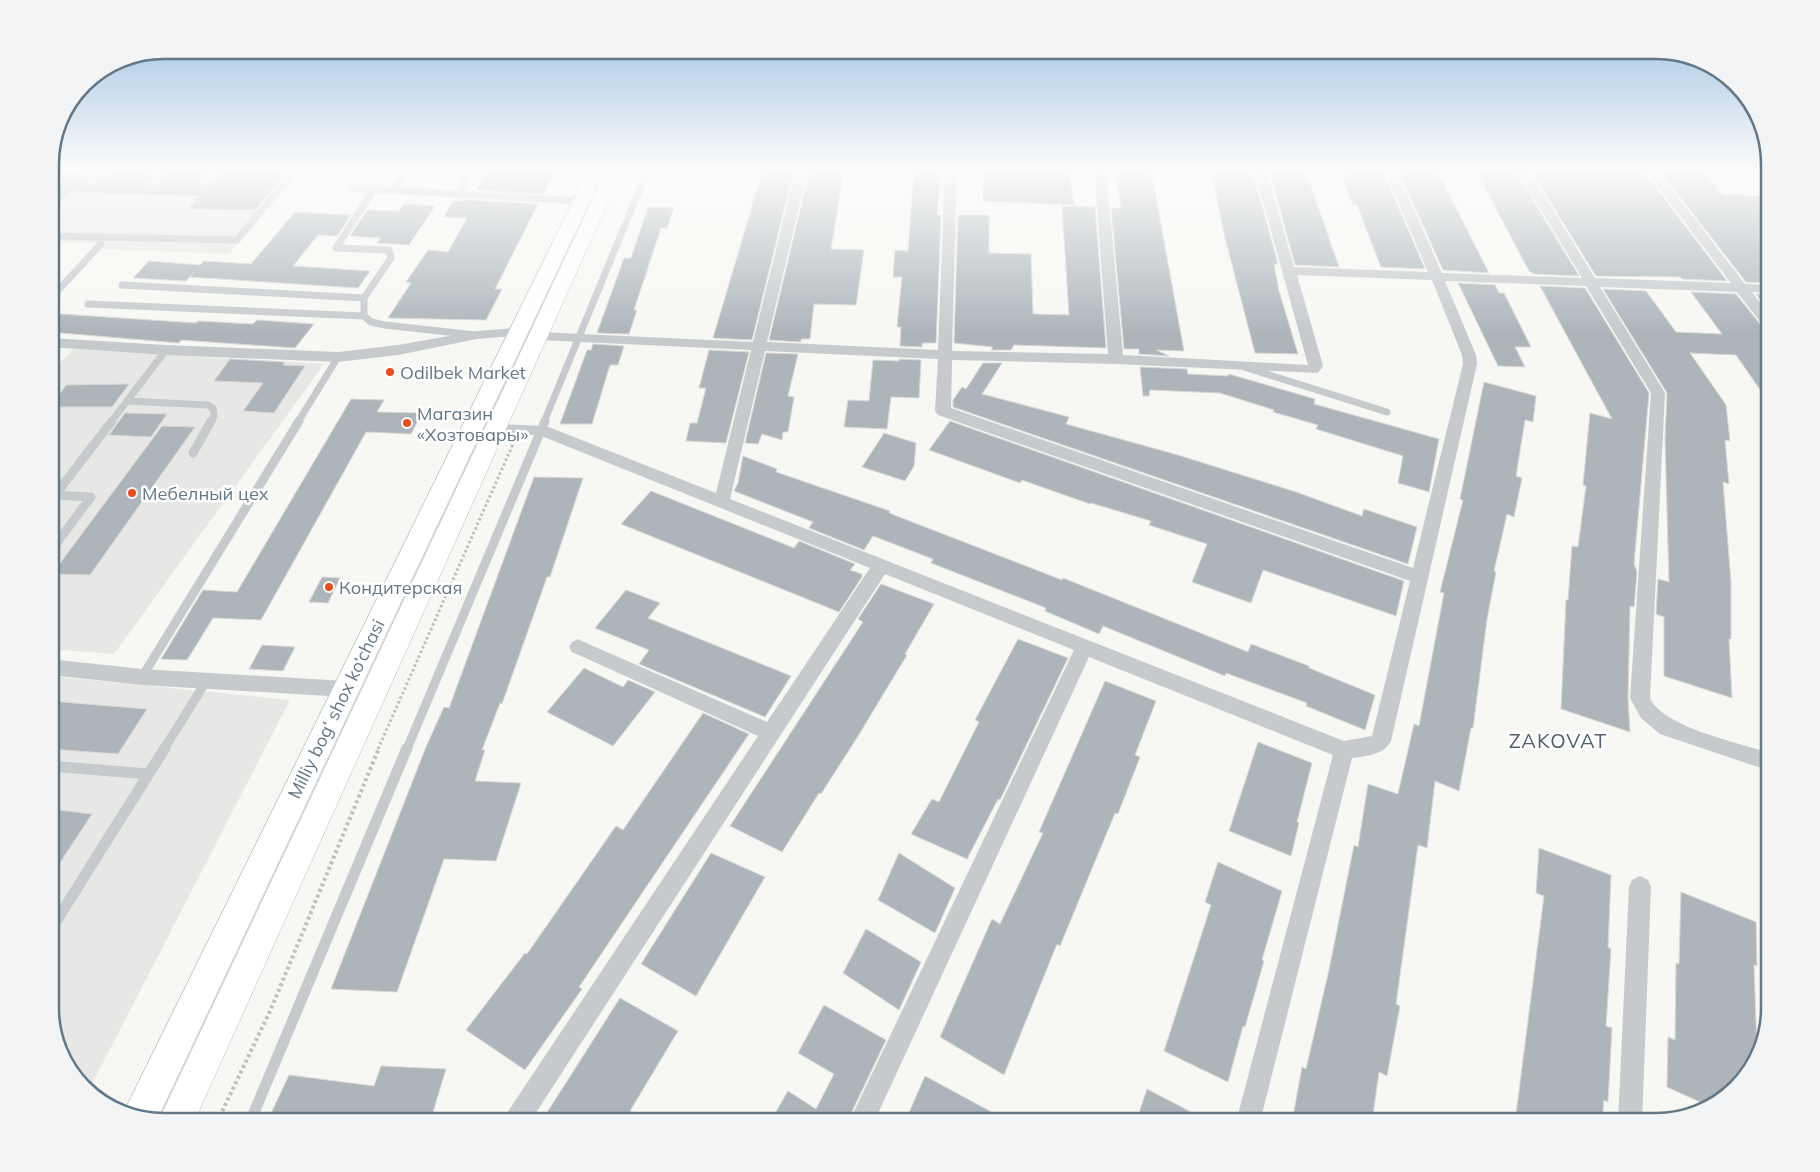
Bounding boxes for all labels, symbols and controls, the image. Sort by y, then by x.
place label: Odilbek Market [400,361,526,384]
marker: Odilbek Market [384,366,396,378]
place label: Магазин «Хозтовары» [417,402,528,446]
marker: Магазин «Хозтовары» [401,417,413,429]
place label: Мебелный цех [142,482,269,505]
marker: Мебелный цех [126,487,138,499]
place label: Кондитерская [339,576,462,599]
marker: Кондитерская [323,581,335,593]
street label: Milliy bog‘ shox ko‘chasi [282,615,390,803]
district label: ZAKOVAT [1509,728,1607,753]

